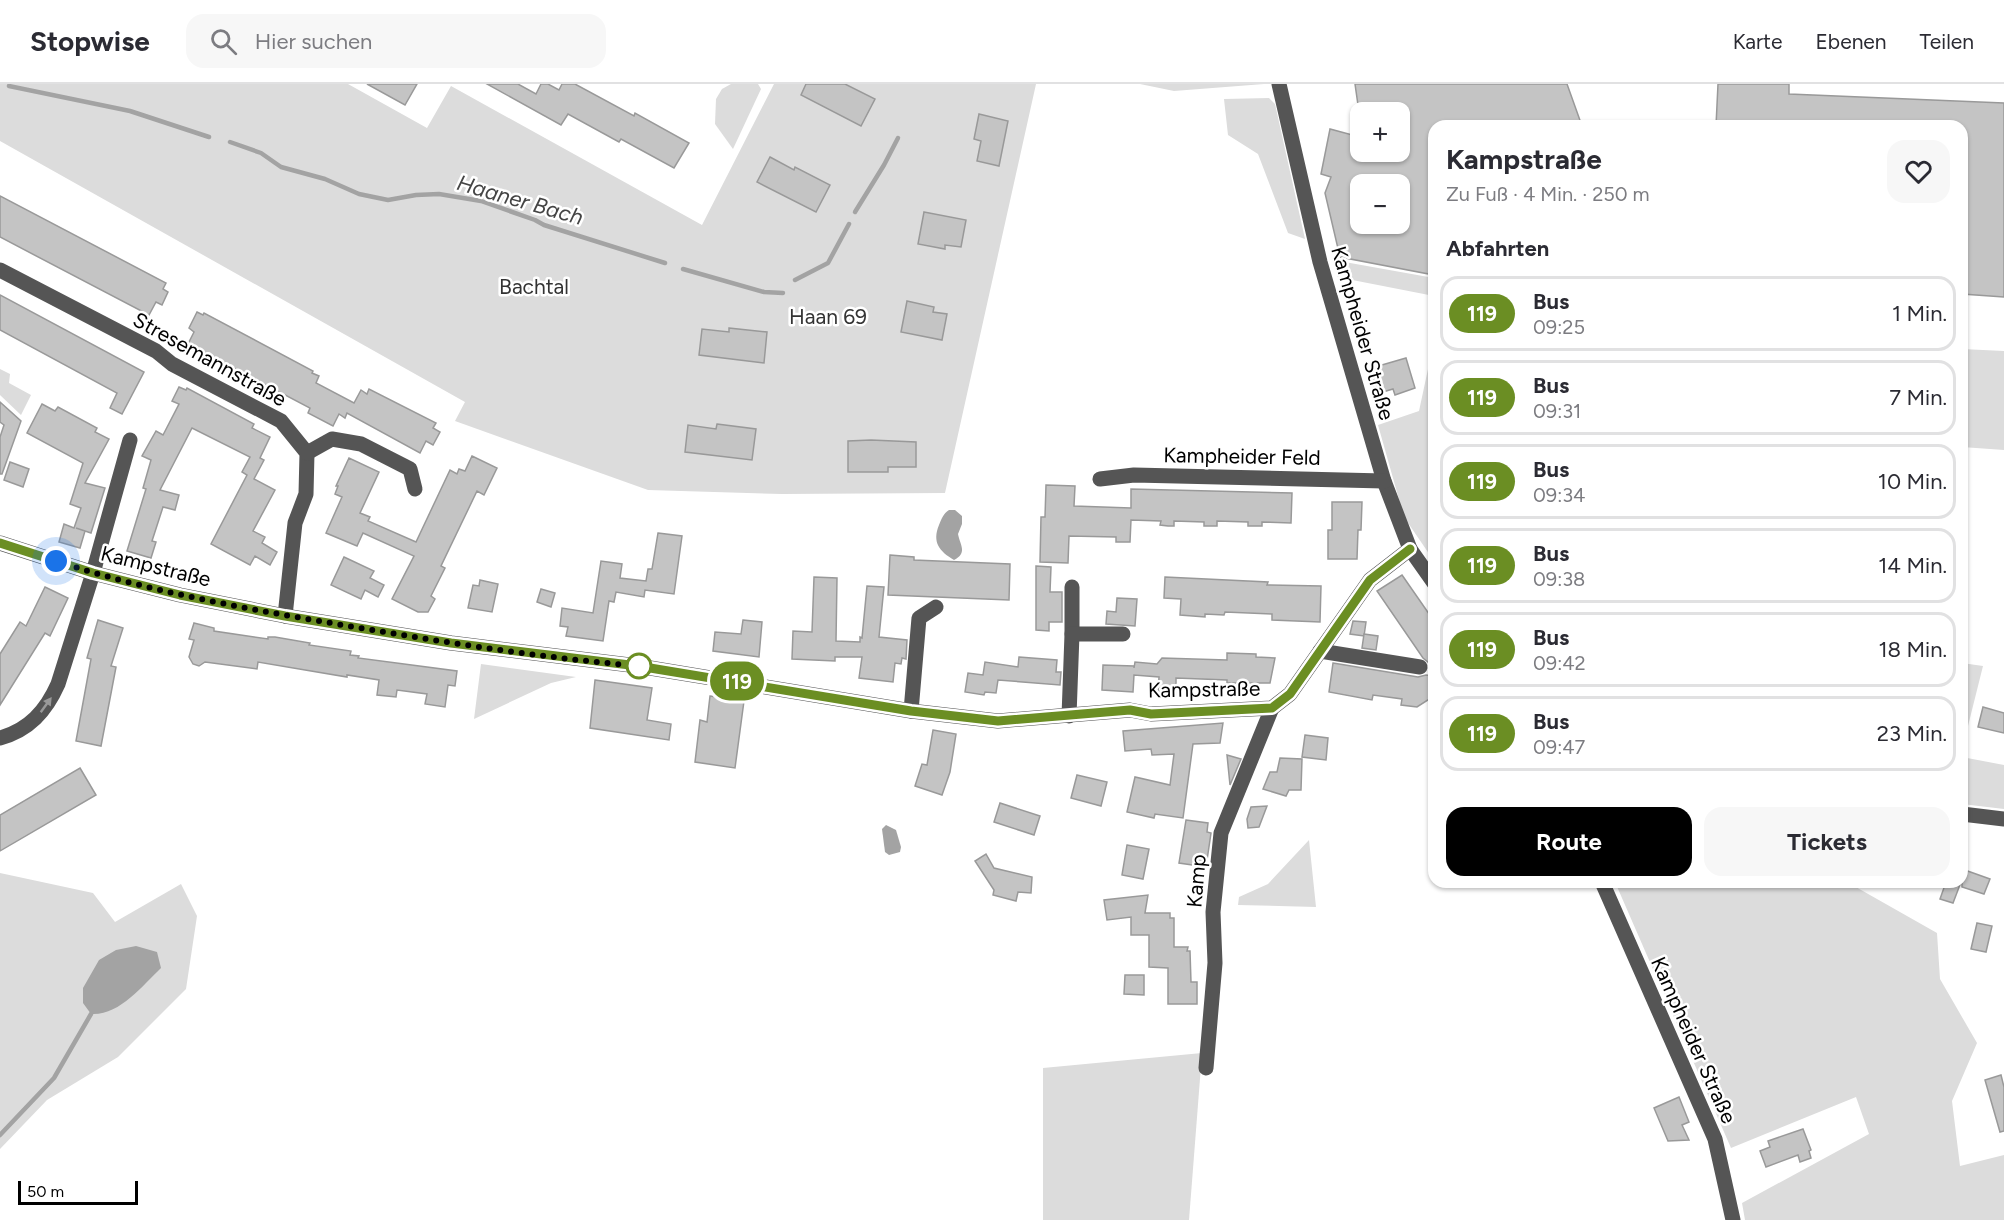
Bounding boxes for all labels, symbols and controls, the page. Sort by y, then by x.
search box [186,14,606,68]
text: Stopwise [30,24,150,58]
icon: search [207,25,240,58]
text: Hier suchen [255,28,372,55]
text: Karte [1733,29,1782,54]
text: Ebenen [1815,29,1887,54]
text: Teilen [1920,29,1974,54]
map controls [1350,102,1410,234]
button: + [1350,102,1410,162]
button: heart [1887,140,1950,203]
text: Kampstraße [1446,142,1602,176]
water label: Haaner Bach [454,169,586,231]
button: − [1350,174,1410,234]
text: Zu Fuß · 4 Min. · 250 m [1446,182,1650,206]
text: Abfahrten [1446,235,1549,262]
street label: Kampheider Straße [1326,243,1400,423]
park label: Bachtal [499,274,569,299]
text: Bus [1533,288,1569,315]
text: 1 Min. [1892,300,1947,327]
text: 119 [1467,301,1497,326]
park label: Haan 69 [789,304,867,329]
street label: Stresemannstraße [129,306,291,412]
text: 09:25 [1533,315,1585,339]
text: Bus [1533,372,1569,399]
text: 7 Min. [1889,384,1947,411]
text: 119 [1467,385,1497,410]
text: 09:31 [1533,399,1581,423]
street label: Kampheider Feld [1163,442,1321,470]
text: Bus [1533,456,1569,483]
text: 10 Min. [1878,468,1947,495]
text: 119 [1467,469,1497,494]
text: 09:34 [1533,483,1586,507]
street label: Kampstraße [98,540,214,592]
text: Bus [1533,540,1569,567]
your location [41,546,71,576]
text: 14 Min. [1878,552,1947,579]
text: 119 [1467,553,1497,578]
text: 09:38 [1533,567,1585,591]
text: Bus [1533,624,1569,651]
text: 18 Min. [1878,636,1947,663]
text: 119 [1467,637,1497,662]
text: 09:42 [1533,651,1586,675]
unlabelled marker [626,653,652,679]
line badge: 119 [702,662,771,700]
text: 119 [722,669,752,694]
street label: Kampstraße [1148,676,1260,702]
one-way arrow [40,698,52,713]
text: Bus [1533,708,1569,735]
text: 23 Min. [1877,720,1947,747]
text: 119 [1467,721,1497,746]
text: 09:47 [1533,735,1585,759]
button: Route [1446,807,1692,876]
button: Tickets [1704,807,1950,876]
street label: Kamp [1181,853,1211,909]
street label: Kampheider Straße [1646,953,1742,1127]
scale bar [18,1178,138,1206]
text: 50 m [27,1182,64,1201]

